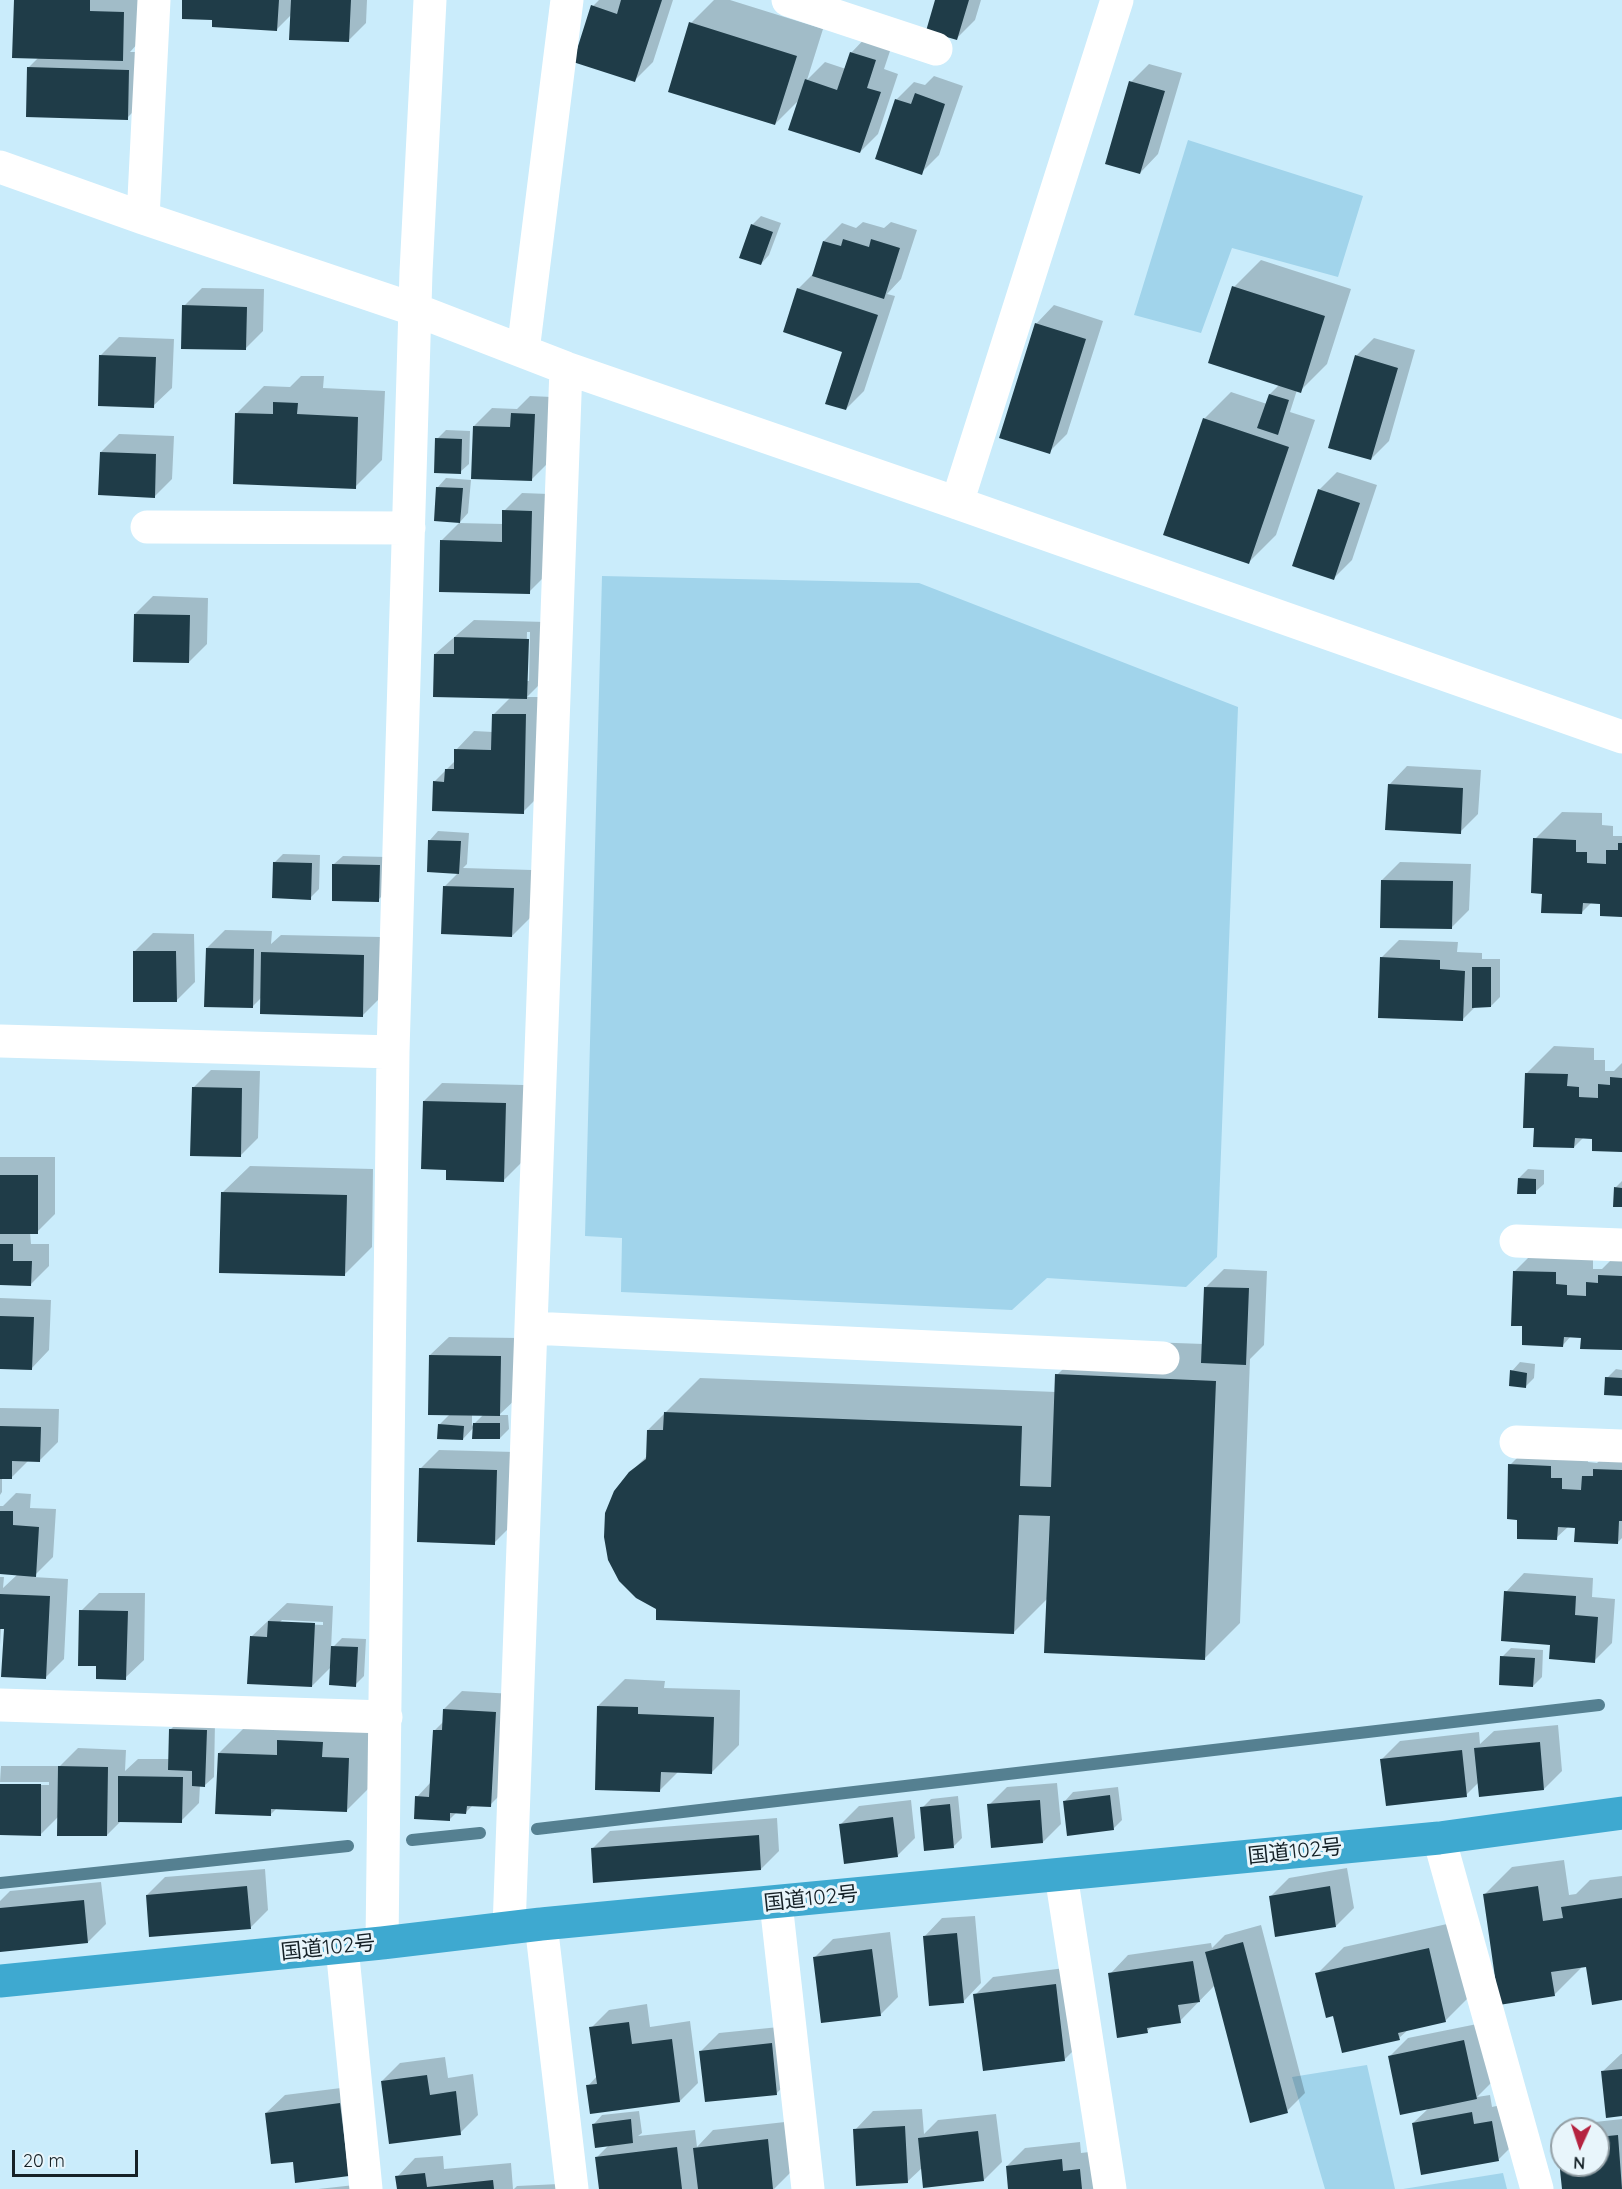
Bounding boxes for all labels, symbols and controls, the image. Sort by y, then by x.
street label: 国道102号 [1246,1835,1344,1869]
street label: 国道102号 [762,1882,860,1916]
street label: 国道102号 [279,1931,377,1965]
north arrow [1550,2117,1610,2177]
scale bar [15,2138,141,2176]
text: 20 m [23,2149,65,2172]
text: N [1573,2153,1586,2173]

